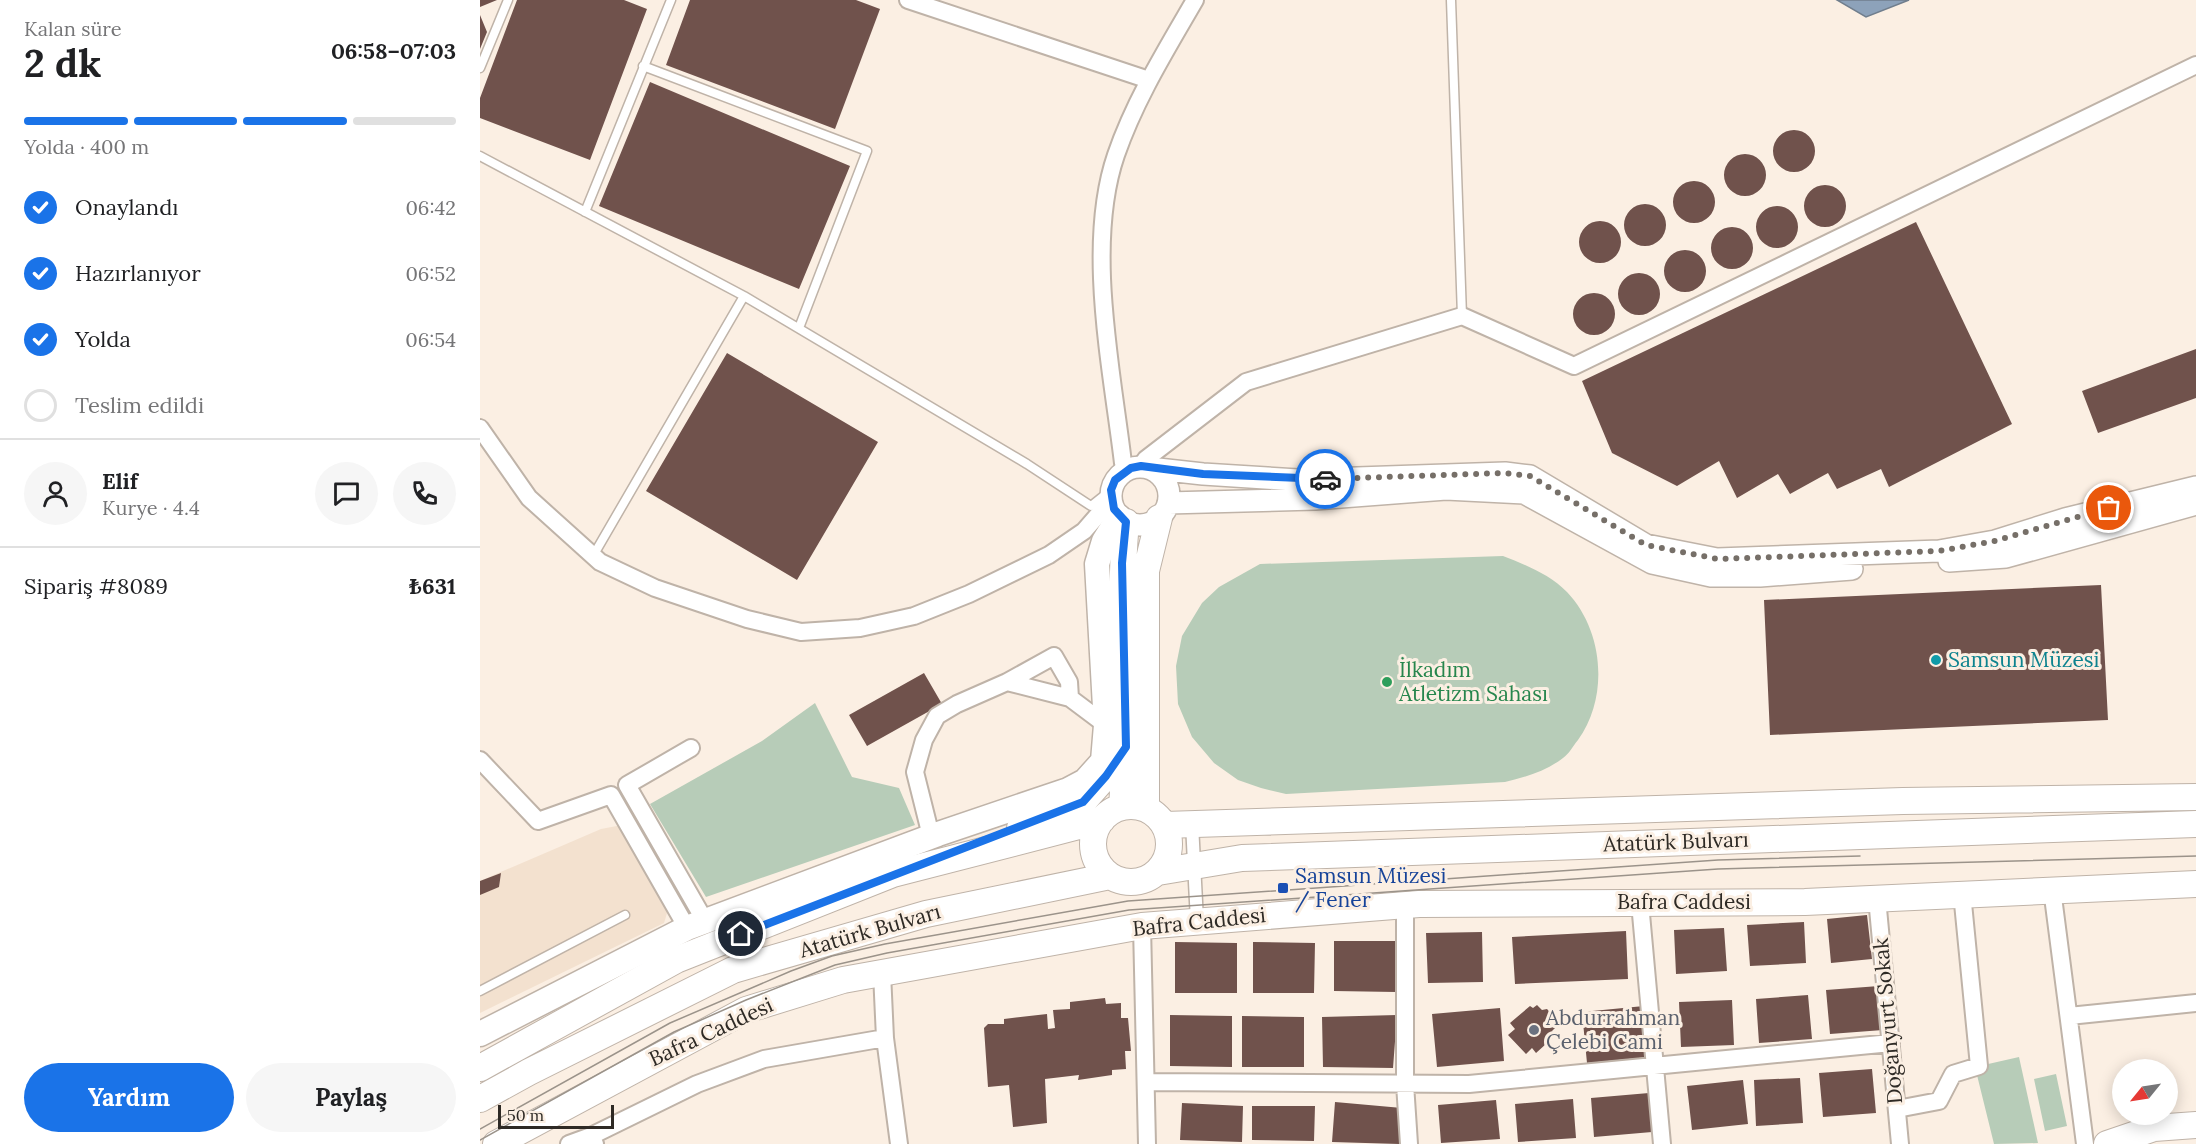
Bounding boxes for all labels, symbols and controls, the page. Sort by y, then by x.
text: Kalan süre [24,16,122,41]
text: 06:58–07:03 [331,37,456,65]
text: 2 dk [24,38,101,88]
text: Yolda · 400 m [24,134,149,159]
icon: check [24,191,57,224]
text: Onaylandı [75,193,179,221]
text: 06:42 [405,195,456,220]
icon: check [24,257,57,290]
text: Hazırlanıyor [75,259,201,287]
text: 06:52 [405,261,456,286]
icon: check [24,323,57,356]
text: Yolda [75,325,131,353]
text: 06:54 [405,327,456,352]
text: Teslim edildi [75,391,204,419]
courier [1295,449,1355,509]
button: person [24,462,87,525]
button: chat [315,462,378,525]
button: phone [393,462,456,525]
icon: car [1309,463,1342,496]
text: Elif [102,467,138,495]
pin [2083,482,2134,533]
icon: bag [2092,491,2125,524]
text: Kurye · 4.4 [102,495,200,520]
text: Sipariş #8089 [24,572,168,600]
text: ₺631 [409,572,456,600]
place label: Samsun Müzesi [1948,646,2100,673]
marker: Samsun Müzesi [1929,653,1943,667]
place label: İlkadım Atletizm Sahası [1398,656,1548,707]
marker: İlkadım Atletizm Sahası [1380,675,1394,689]
street label: Atatürk Bulvarı [1602,825,1749,858]
place label: Samsun Müzesi / Fener [1295,862,1447,913]
marker: Samsun Müzesi / Fener [1276,881,1290,895]
street label: Bafra Caddesi [1617,888,1751,915]
street label: Atatürk Bulvarı [795,897,944,964]
street label: Bafra Caddesi [1131,901,1267,942]
pin [715,908,766,959]
icon: home [724,917,757,950]
street label: Doğanyurt Sokak [1867,936,1908,1105]
street label: Bafra Caddesi [644,991,777,1072]
place label: Abdurrahman Çelebi Cami [1545,1004,1681,1055]
marker: Abdurrahman Çelebi Cami [1527,1023,1541,1037]
north arrow [2112,1059,2178,1125]
map controls [2112,1059,2178,1125]
button: Yardım [24,1063,234,1132]
button: Paylaş [246,1063,456,1132]
scale bar [498,1102,614,1130]
text: 50 m [507,1105,544,1125]

